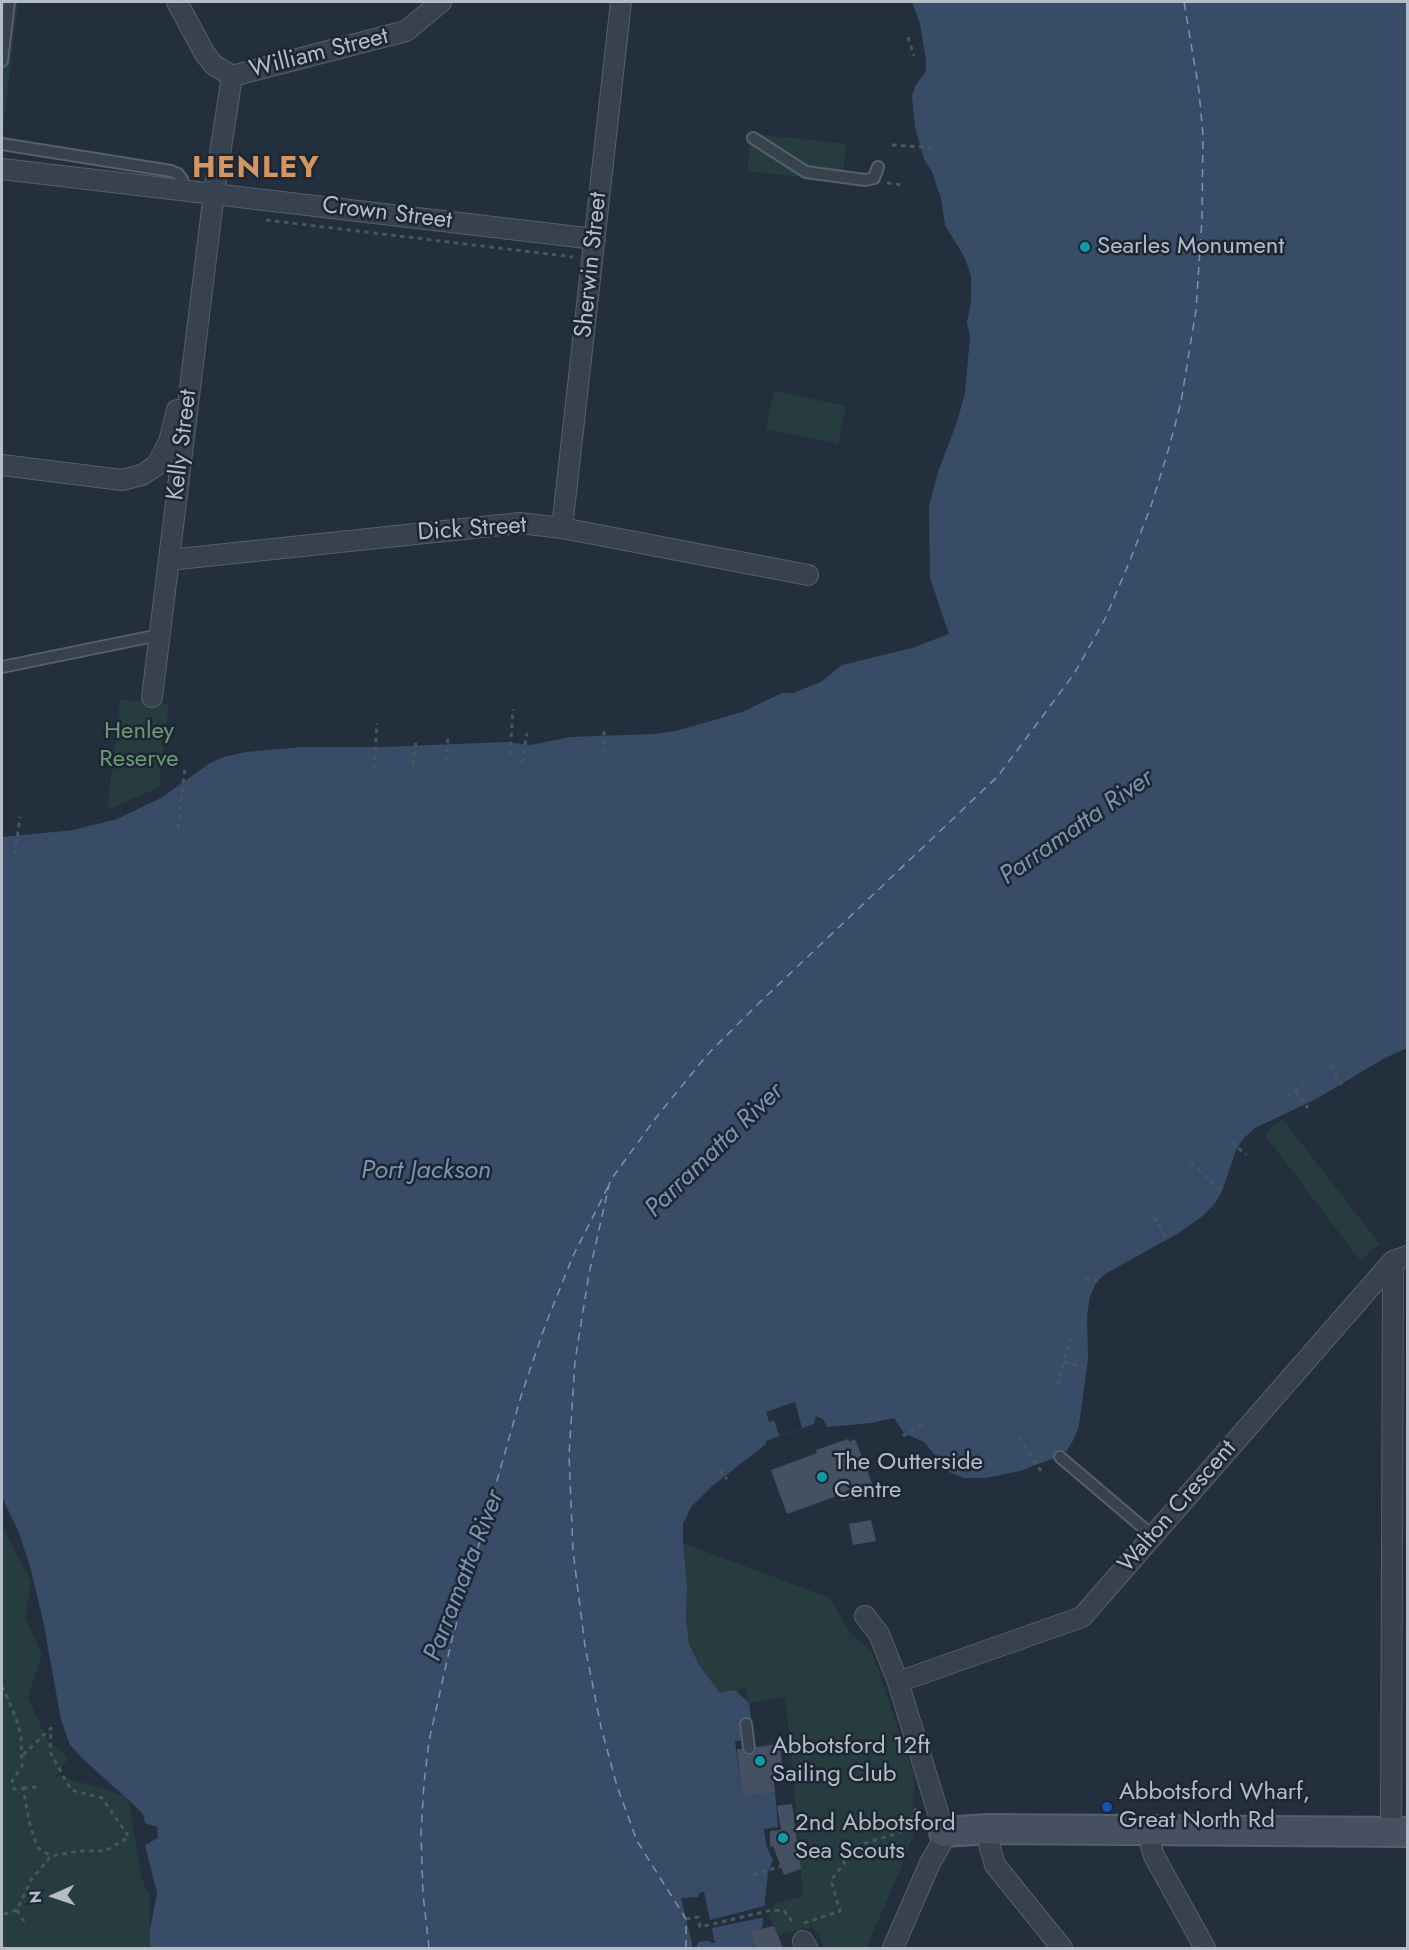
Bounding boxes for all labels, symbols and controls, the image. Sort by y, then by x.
street label: William Street [247,23,391,85]
district label: HENLEY [192,152,320,188]
street label: Sherwin Street [570,191,614,339]
street label: Crown Street [321,192,453,236]
place label: Searles Monument [1097,233,1284,261]
marker: Searles Monument [1078,240,1092,254]
street label: Kelly Street [162,388,204,502]
street label: Dick Street [417,512,527,548]
park label: Henley Reserve [99,718,179,774]
water label: Parramatta River [994,763,1160,893]
water label: Parramatta River [639,1077,791,1225]
water label: Port Jackson [361,1156,491,1188]
street label: Walton Crescent [1113,1435,1243,1579]
place label: The Outterside Centre [834,1449,983,1505]
marker: The Outterside Centre [815,1470,829,1484]
water label: Parramatta River [418,1486,512,1666]
place label: Abbotsford 12ft Sailing Club [772,1733,930,1789]
marker: Abbotsford 12ft Sailing Club [753,1754,767,1768]
place label: Abbotsford Wharf, Great North Rd [1119,1779,1310,1835]
marker: Abbotsford Wharf, Great North Rd [1100,1800,1114,1814]
place label: 2nd Abbotsford Sea Scouts [795,1810,956,1866]
marker: 2nd Abbotsford Sea Scouts [776,1831,790,1845]
north arrow [24,1866,84,1926]
text: N [24,1890,47,1904]

